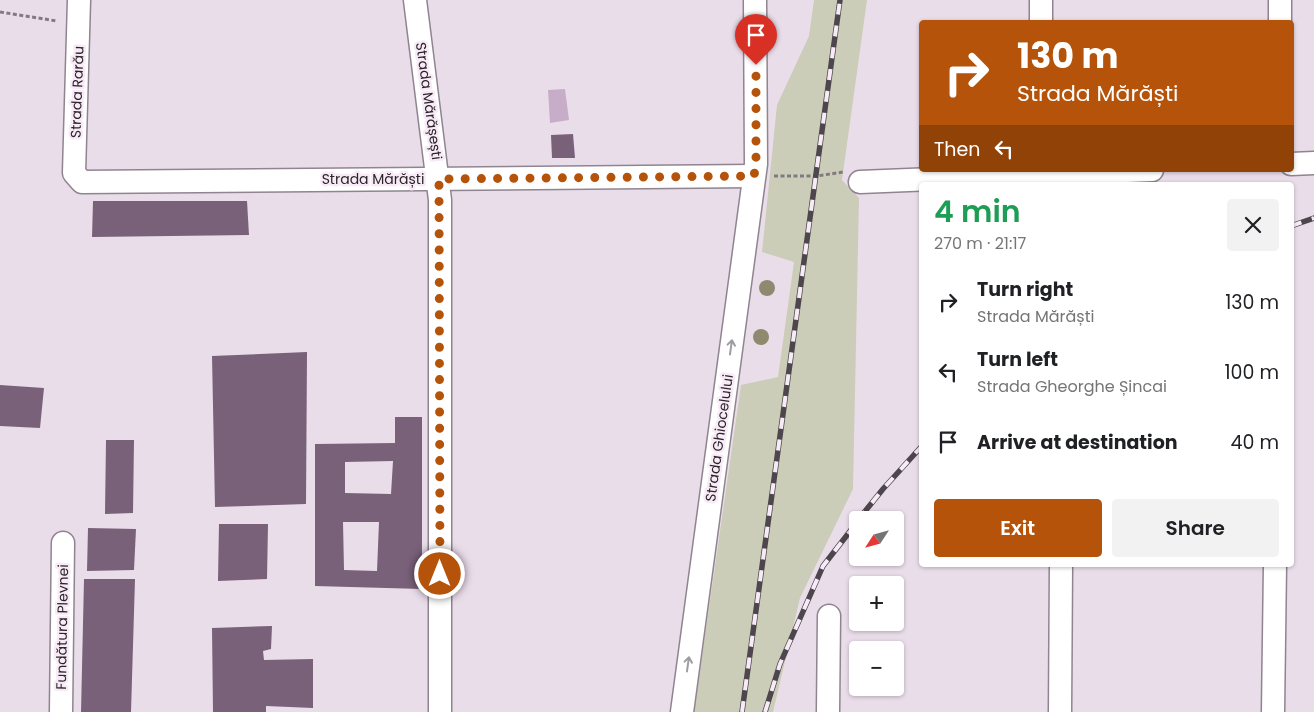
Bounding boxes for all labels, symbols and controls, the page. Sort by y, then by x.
pin [735,14,777,65]
icon: arrive [742,21,770,49]
text: 130 m [1017,31,1119,80]
icon: right [934,40,999,105]
street label: Strada Mărășești [411,41,447,161]
street label: Strada Rarău [65,46,89,138]
text: Strada Mărăști [1017,78,1178,109]
icon: left [990,135,1018,163]
text: Then [934,136,980,163]
street label: Strada Mărăști [322,169,424,189]
text: 4 min [934,190,1021,233]
button: close [1227,199,1279,251]
text: 270 m · 21:17 [934,232,1026,255]
text: Turn right [977,276,1073,303]
icon: right [934,288,962,316]
text: 130 m [1225,289,1279,316]
text: Strada Mărăști [977,305,1094,328]
one-way arrow [726,339,736,355]
text: Turn left [977,346,1058,373]
icon: left [934,358,962,386]
text: 100 m [1224,359,1279,386]
street label: Strada Ghiocelului [700,373,738,503]
text: Strada Gheorghe Șincai [977,375,1167,398]
icon: arrive [934,428,962,456]
text: Arrive at destination [977,429,1178,456]
text: 40 m [1230,429,1279,456]
button: Exit [934,499,1102,557]
button: Share [1112,499,1279,557]
north arrow [849,511,904,566]
map controls [849,511,904,696]
position arrow [413,547,465,599]
street label: Fundătura Plevnei [51,564,73,690]
button: + [849,576,904,631]
button: − [849,641,904,696]
one-way arrow [683,656,693,672]

